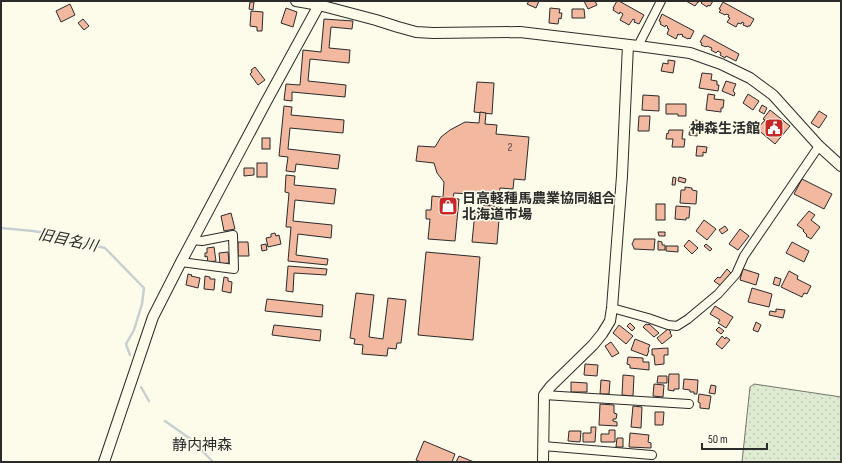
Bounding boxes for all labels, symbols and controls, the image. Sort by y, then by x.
public building icon: 神森生活館 [763,117,785,139]
place label: 神森生活館 [690,120,760,137]
house number: 2 [508,140,513,155]
place label: 日高軽種馬農業協同組合 北海道市場 [462,190,616,223]
shop icon: 日高軽種馬農業協同組合 北海道市場 [437,195,459,217]
water label: 旧目名川 [37,225,101,256]
scale bar [702,425,767,451]
text: 50 m [708,432,728,447]
district label: 静内神森 [172,436,232,455]

